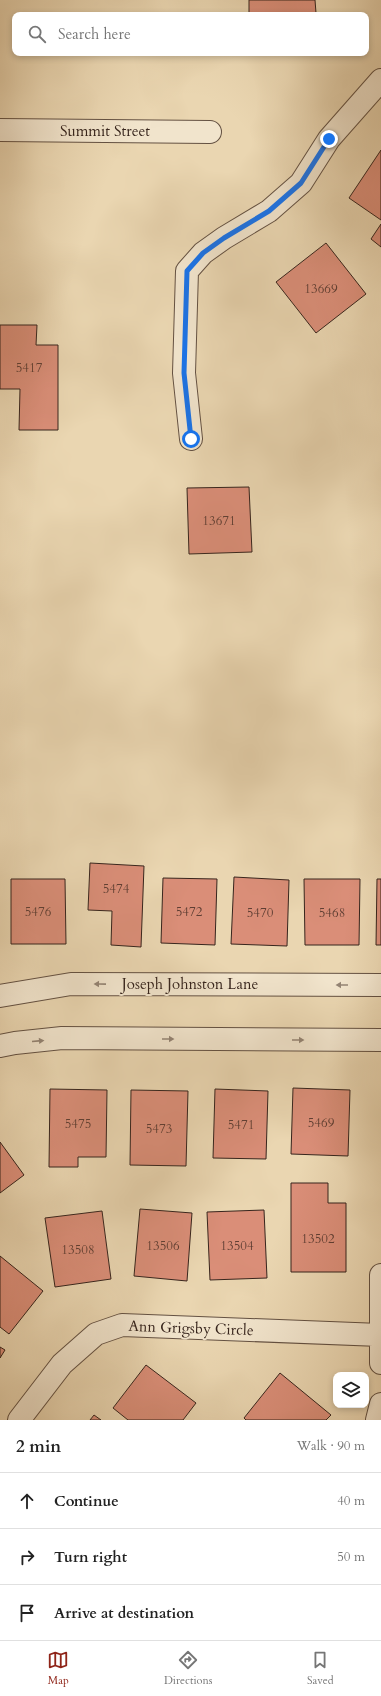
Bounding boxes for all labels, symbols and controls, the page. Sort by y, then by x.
search box [12,12,369,56]
icon: search [26,23,48,45]
text: Search here [58,24,131,44]
street label: Summit Street [60,121,150,141]
route end [320,130,338,148]
house number: 13669 [304,280,338,298]
house number: 5417 [16,359,43,377]
route start [182,430,200,448]
house number: 13671 [202,512,236,530]
house number: 5474 [103,880,130,898]
house number: 5476 [25,903,52,921]
house number: 5472 [176,903,203,921]
house number: 5470 [247,904,274,922]
house number: 5468 [319,904,345,922]
street label: Joseph Johnston Lane [120,974,258,994]
one-way arrow [93,981,106,987]
one-way arrow [335,982,348,988]
one-way arrow [162,1036,175,1042]
one-way arrow [292,1036,304,1043]
one-way arrow [32,1037,44,1044]
house number: 5469 [308,1114,335,1132]
house number: 5475 [65,1115,91,1133]
house number: 5471 [228,1116,254,1134]
house number: 5473 [146,1120,172,1138]
house number: 13502 [301,1230,335,1248]
house number: 13506 [146,1237,180,1255]
house number: 13504 [220,1237,254,1255]
house number: 13508 [61,1241,95,1259]
street label: Ann Grigsby Circle [128,1316,254,1340]
map controls [333,1372,369,1408]
button: layers [333,1372,369,1408]
text: 2 min [16,1435,61,1458]
text: Walk · 90 m [297,1437,365,1455]
icon: ahead [16,1490,38,1512]
text: Continue [54,1491,119,1511]
text: 40 m [337,1492,365,1510]
icon: right [16,1546,38,1568]
text: Turn right [54,1547,127,1567]
text: 50 m [337,1548,365,1566]
icon: arrive [16,1602,38,1624]
text: Arrive at destination [54,1603,194,1623]
tab: Map [47,1649,69,1688]
tab: Directions [164,1649,212,1688]
tab: Saved [307,1649,334,1688]

